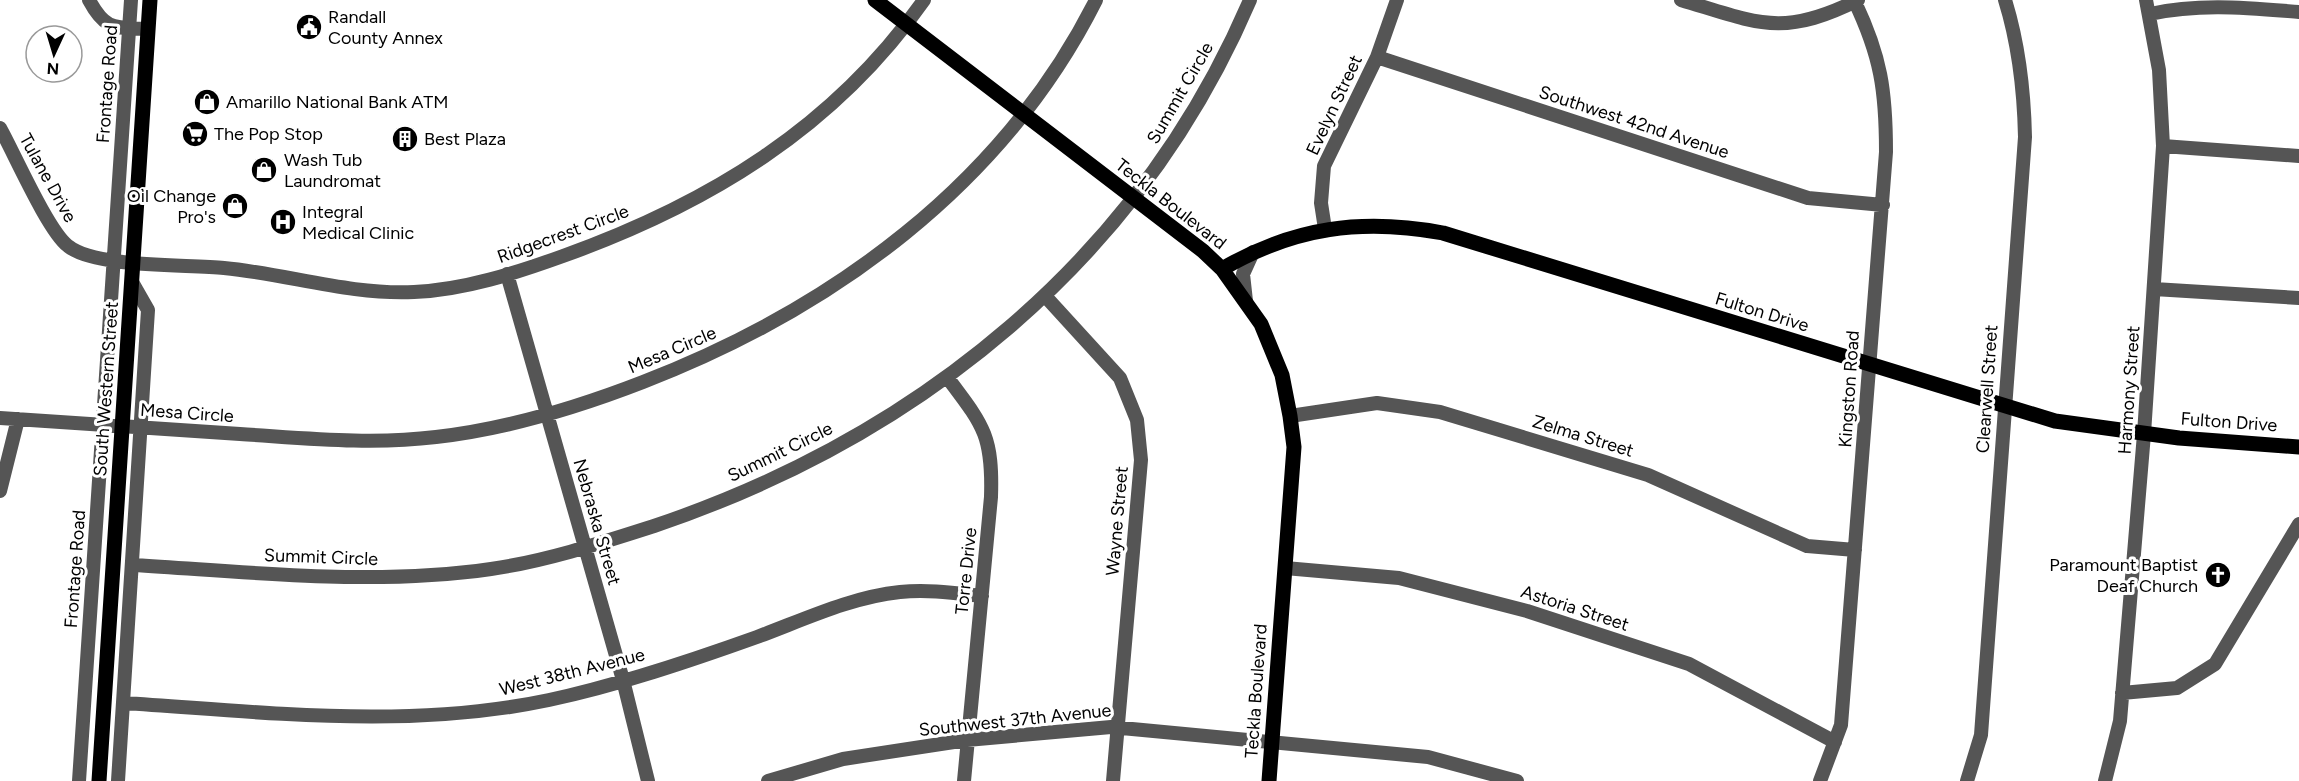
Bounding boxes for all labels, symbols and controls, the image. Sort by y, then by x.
place label: Randall County Annex [328,6,443,49]
public building icon: Randall County Annex [294,12,324,42]
north arrow [24,24,84,84]
street label: Frontage Road [92,24,122,144]
street label: Summit Circle [1142,38,1218,148]
street label: Evelyn Street [1301,51,1367,159]
text: N [46,59,60,78]
street label: Southwest 42nd Avenue [1536,81,1732,163]
shop icon: Amarillo National Bank ATM [192,87,222,117]
place label: Amarillo National Bank ATM [226,91,448,113]
supermarket icon: The Pop Stop [180,119,210,149]
place label: The Pop Stop [214,123,323,145]
building icon: Best Plaza [390,124,420,154]
place label: Best Plaza [424,128,506,150]
street label: Tulane Drive [15,130,82,226]
place label: Wash Tub Laundromat [284,149,381,192]
street label: Teckla Boulevard [1111,154,1231,254]
shop icon: Wash Tub Laundromat [249,155,279,185]
place label: Oil Change Pro's [127,185,216,228]
shop icon: Oil Change Pro's [220,191,250,221]
street label: Ridgecrest Circle [494,200,632,268]
place label: Integral Medical Clinic [302,201,414,244]
hospital icon: Integral Medical Clinic [268,207,298,237]
street label: Fulton Drive [1712,287,1812,337]
street label: South Western Street [89,301,123,477]
street label: Mesa Circle [625,321,720,378]
street label: Clearwell Street [1972,324,2002,454]
street label: Harmony Street [2114,325,2144,455]
street label: Kingston Road [1834,330,1864,448]
street label: Mesa Circle [139,399,235,427]
street label: Fulton Drive [2180,408,2278,436]
street label: Zelma Street [1530,410,1636,462]
street label: Summit Circle [724,417,836,487]
street label: Nebraska Street [568,456,626,588]
street label: Wayne Street [1101,465,1133,577]
street label: Frontage Road [60,509,90,629]
street label: Torre Drive [950,526,982,616]
street label: Summit Circle [264,544,378,570]
place label: Paramount Baptist Deaf Church [2049,554,2198,597]
church icon: Paramount Baptist Deaf Church [2203,560,2233,590]
street label: Astoria Street [1518,580,1632,636]
street label: Teckla Boulevard [1240,623,1272,759]
street label: West 38th Avenue [497,643,647,701]
street label: Southwest 37th Avenue [918,699,1112,741]

